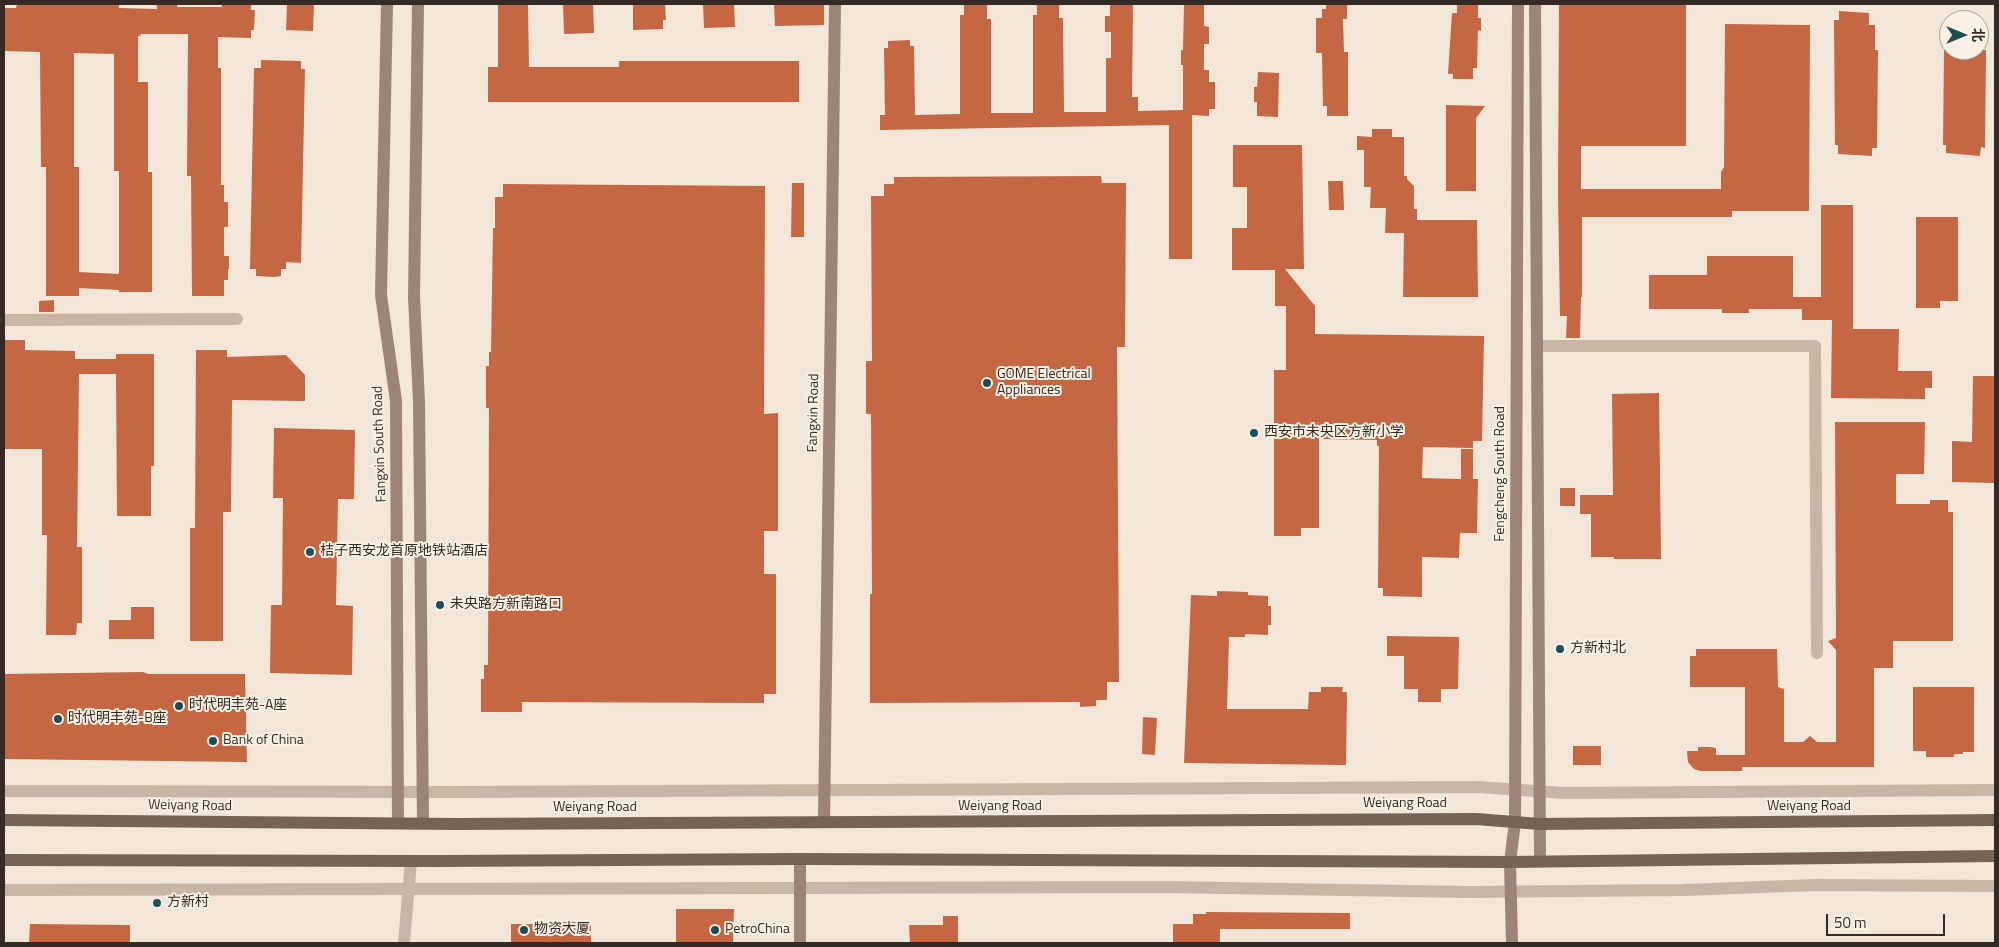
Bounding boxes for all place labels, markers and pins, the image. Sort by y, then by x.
place label: GOME Electrical Appliances [997,367,1091,400]
marker: GOME Electrical Appliances [981,377,993,389]
place label: 西安市未央区方新小学 [1264,425,1404,441]
marker: 西安市未央区方新小学 [1248,427,1260,439]
place label: 桔子西安龙首原地铁站酒店 [320,544,488,560]
marker: 桔子西安龙首原地铁站酒店 [304,546,316,558]
place label: 未央路方新南路口 [450,597,562,613]
marker: 未央路方新南路口 [434,599,446,611]
place label: 方新村北 [1570,641,1626,657]
marker: 方新村北 [1554,643,1566,655]
place label: 时代明丰苑-A座 [189,698,287,714]
marker: 时代明丰苑-A座 [173,700,185,712]
place label: 时代明丰苑-B座 [68,711,167,727]
marker: 时代明丰苑-B座 [52,713,64,725]
place label: Bank of China [223,733,304,749]
marker: Bank of China [207,735,219,747]
place label: 方新村 [167,895,209,911]
marker: 方新村 [151,897,163,909]
place label: 物资大厦 [534,922,590,938]
place label: PetroChina [725,922,790,938]
marker: 物资大厦 [518,924,530,936]
marker: PetroChina [709,924,721,936]

